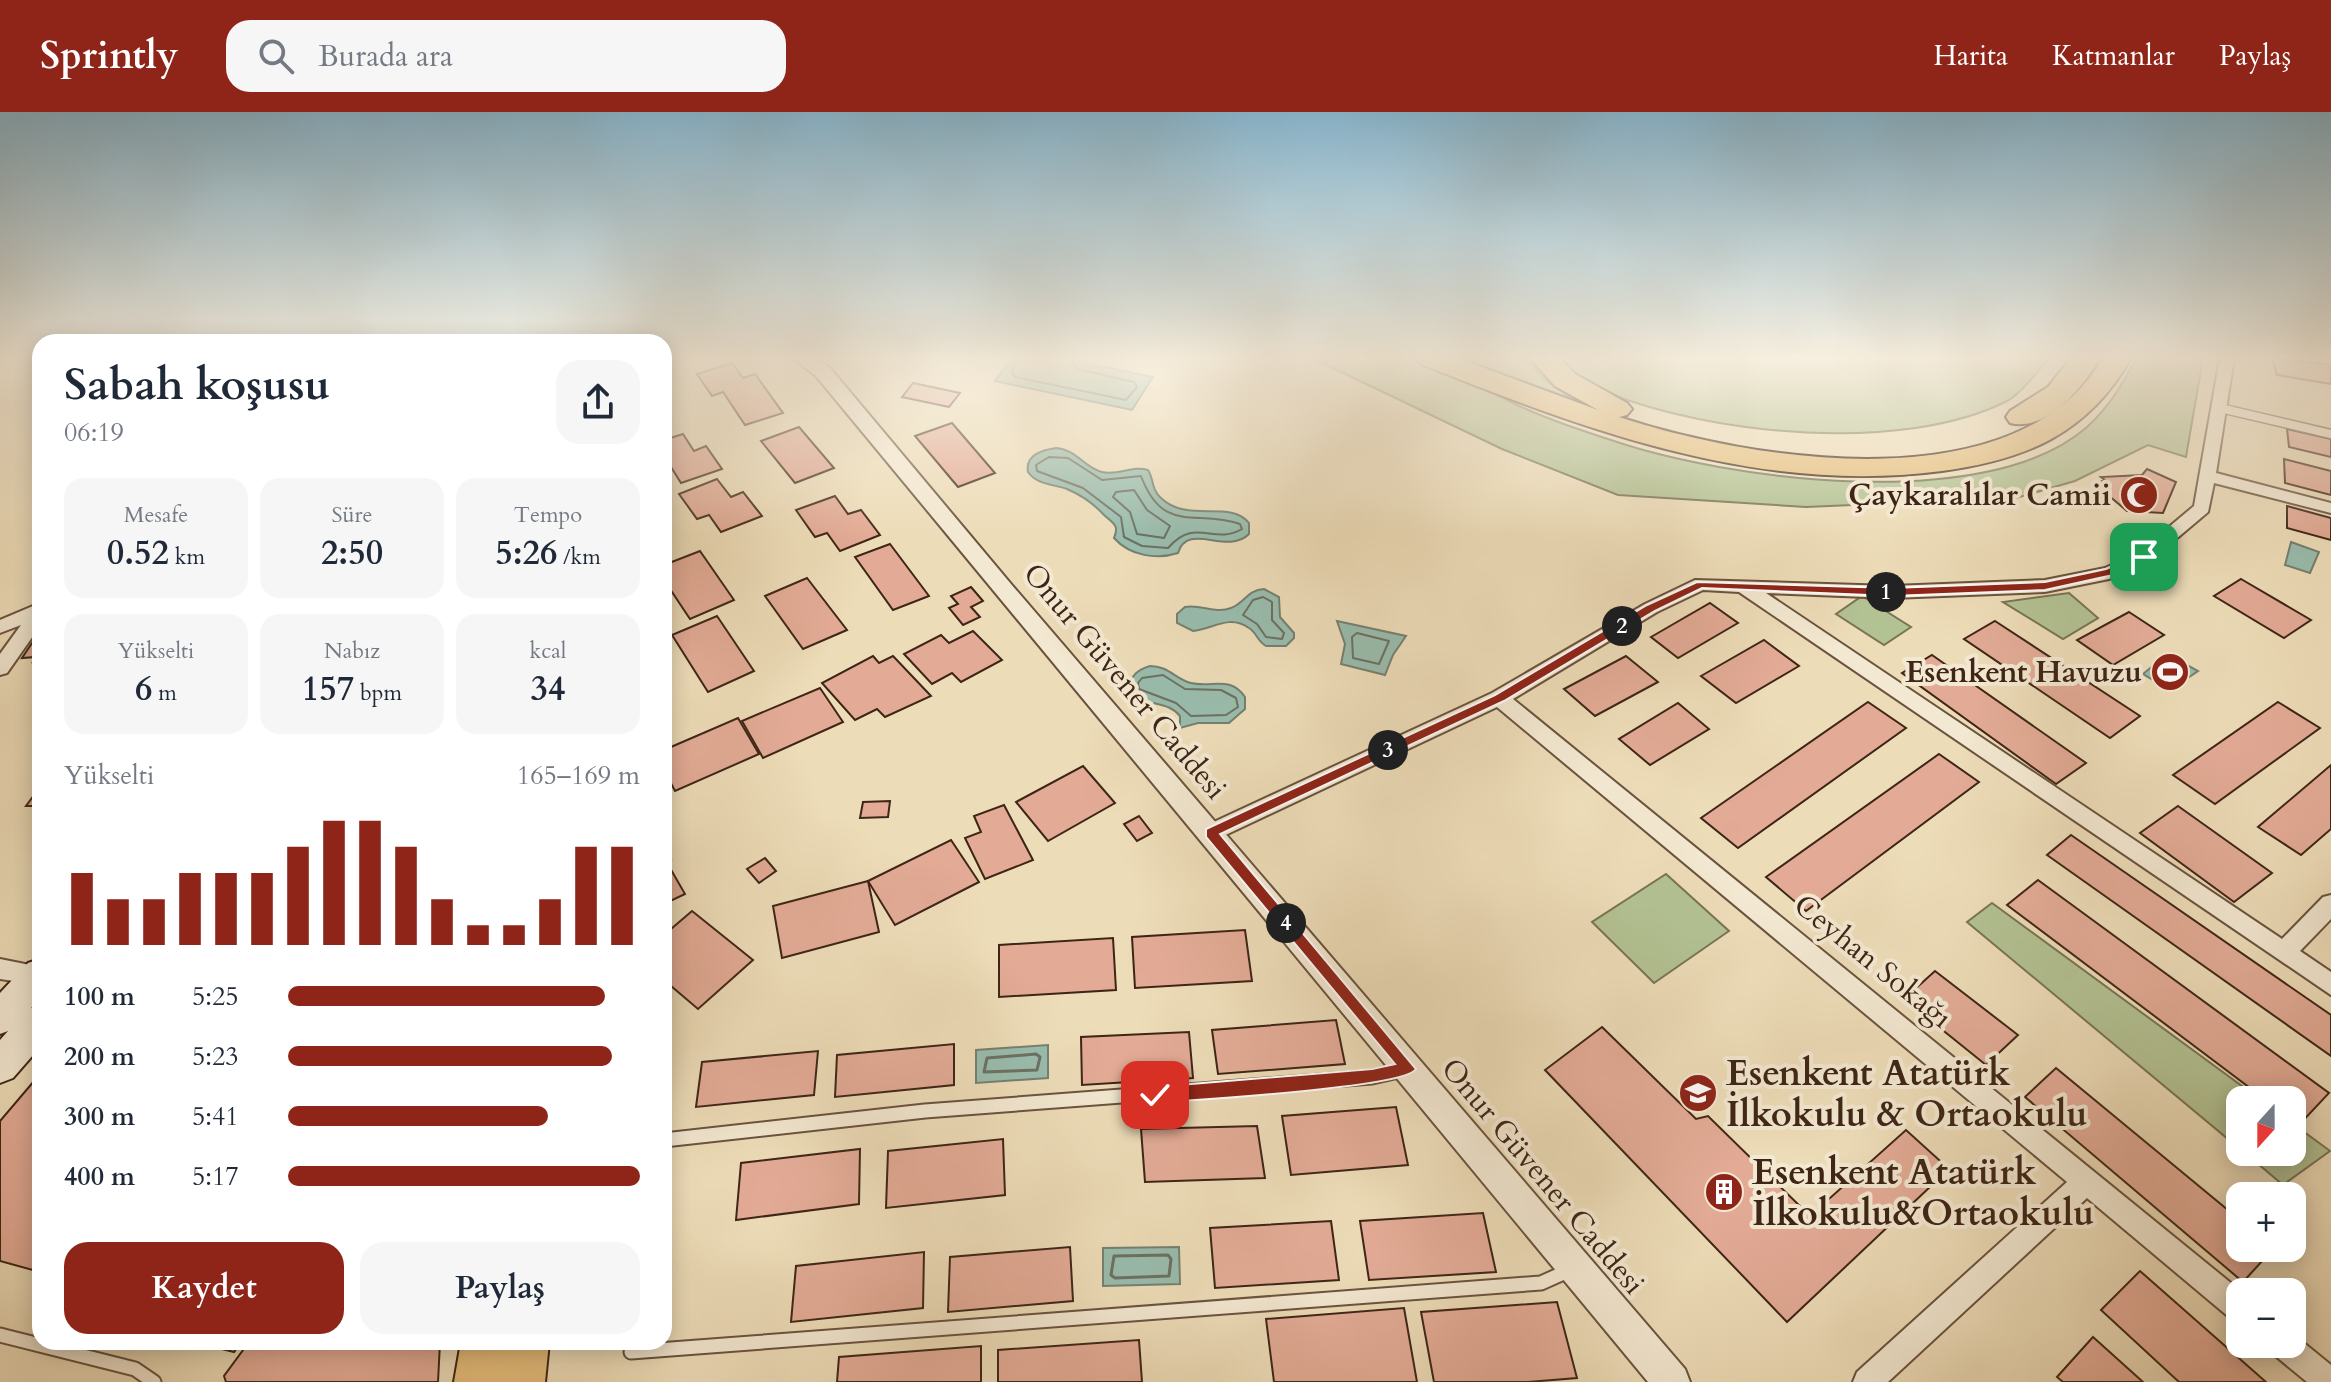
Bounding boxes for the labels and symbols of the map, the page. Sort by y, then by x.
mosque icon: Çaykaralılar Camii [2118,474,2160,516]
place label: Çaykaralılar Camii [1848,475,2111,516]
pin [2110,523,2178,591]
street label: Onur Güvener Caddesi [1013,554,1236,808]
pin: 1 [1866,572,1906,612]
pin: 2 [1602,606,1642,646]
sports icon: Esenkent Havuzu [2149,651,2191,693]
place label: Esenkent Havuzu [1905,652,2142,693]
pin: 3 [1368,730,1408,770]
street label: Ceyhan Sokağı [1785,885,1960,1038]
pin: 4 [1266,903,1306,943]
street label: Onur Güvener Caddesi [1431,1049,1654,1303]
place label: Esenkent Atatürk İlkokulu & Ortaokulu [1726,1049,2088,1139]
pin [1121,1061,1189,1129]
school or university icon: Esenkent Atatürk İlkokulu & Ortaokulu [1677,1072,1719,1114]
north arrow [2226,1086,2306,1166]
place label: Esenkent Atatürk İlkokulu&Ortaokulu [1752,1148,2094,1238]
building icon: Esenkent Atatürk İlkokulu&Ortaokulu [1703,1171,1745,1213]

